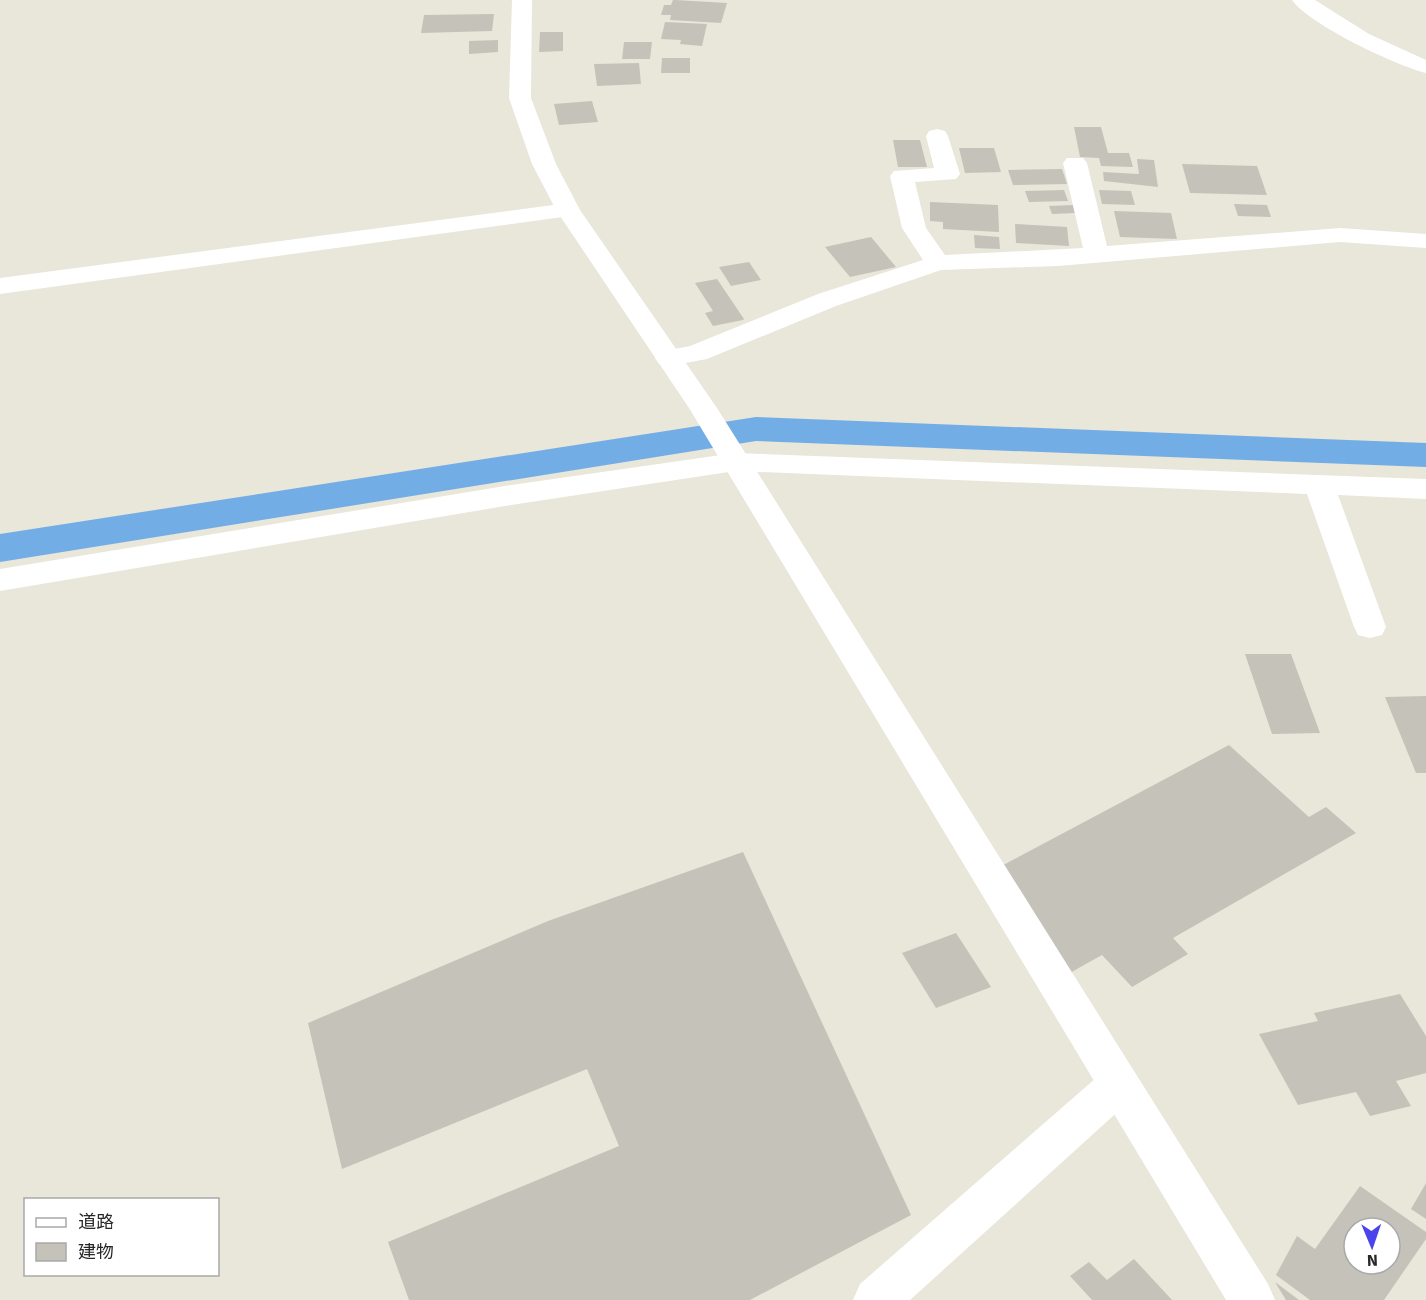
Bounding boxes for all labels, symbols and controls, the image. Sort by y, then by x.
legend [24,1198,219,1276]
text: 道路 [78,1211,114,1233]
north arrow [1342,1216,1402,1276]
text: 建物 [78,1241,114,1263]
text: N [1367,1250,1378,1270]

